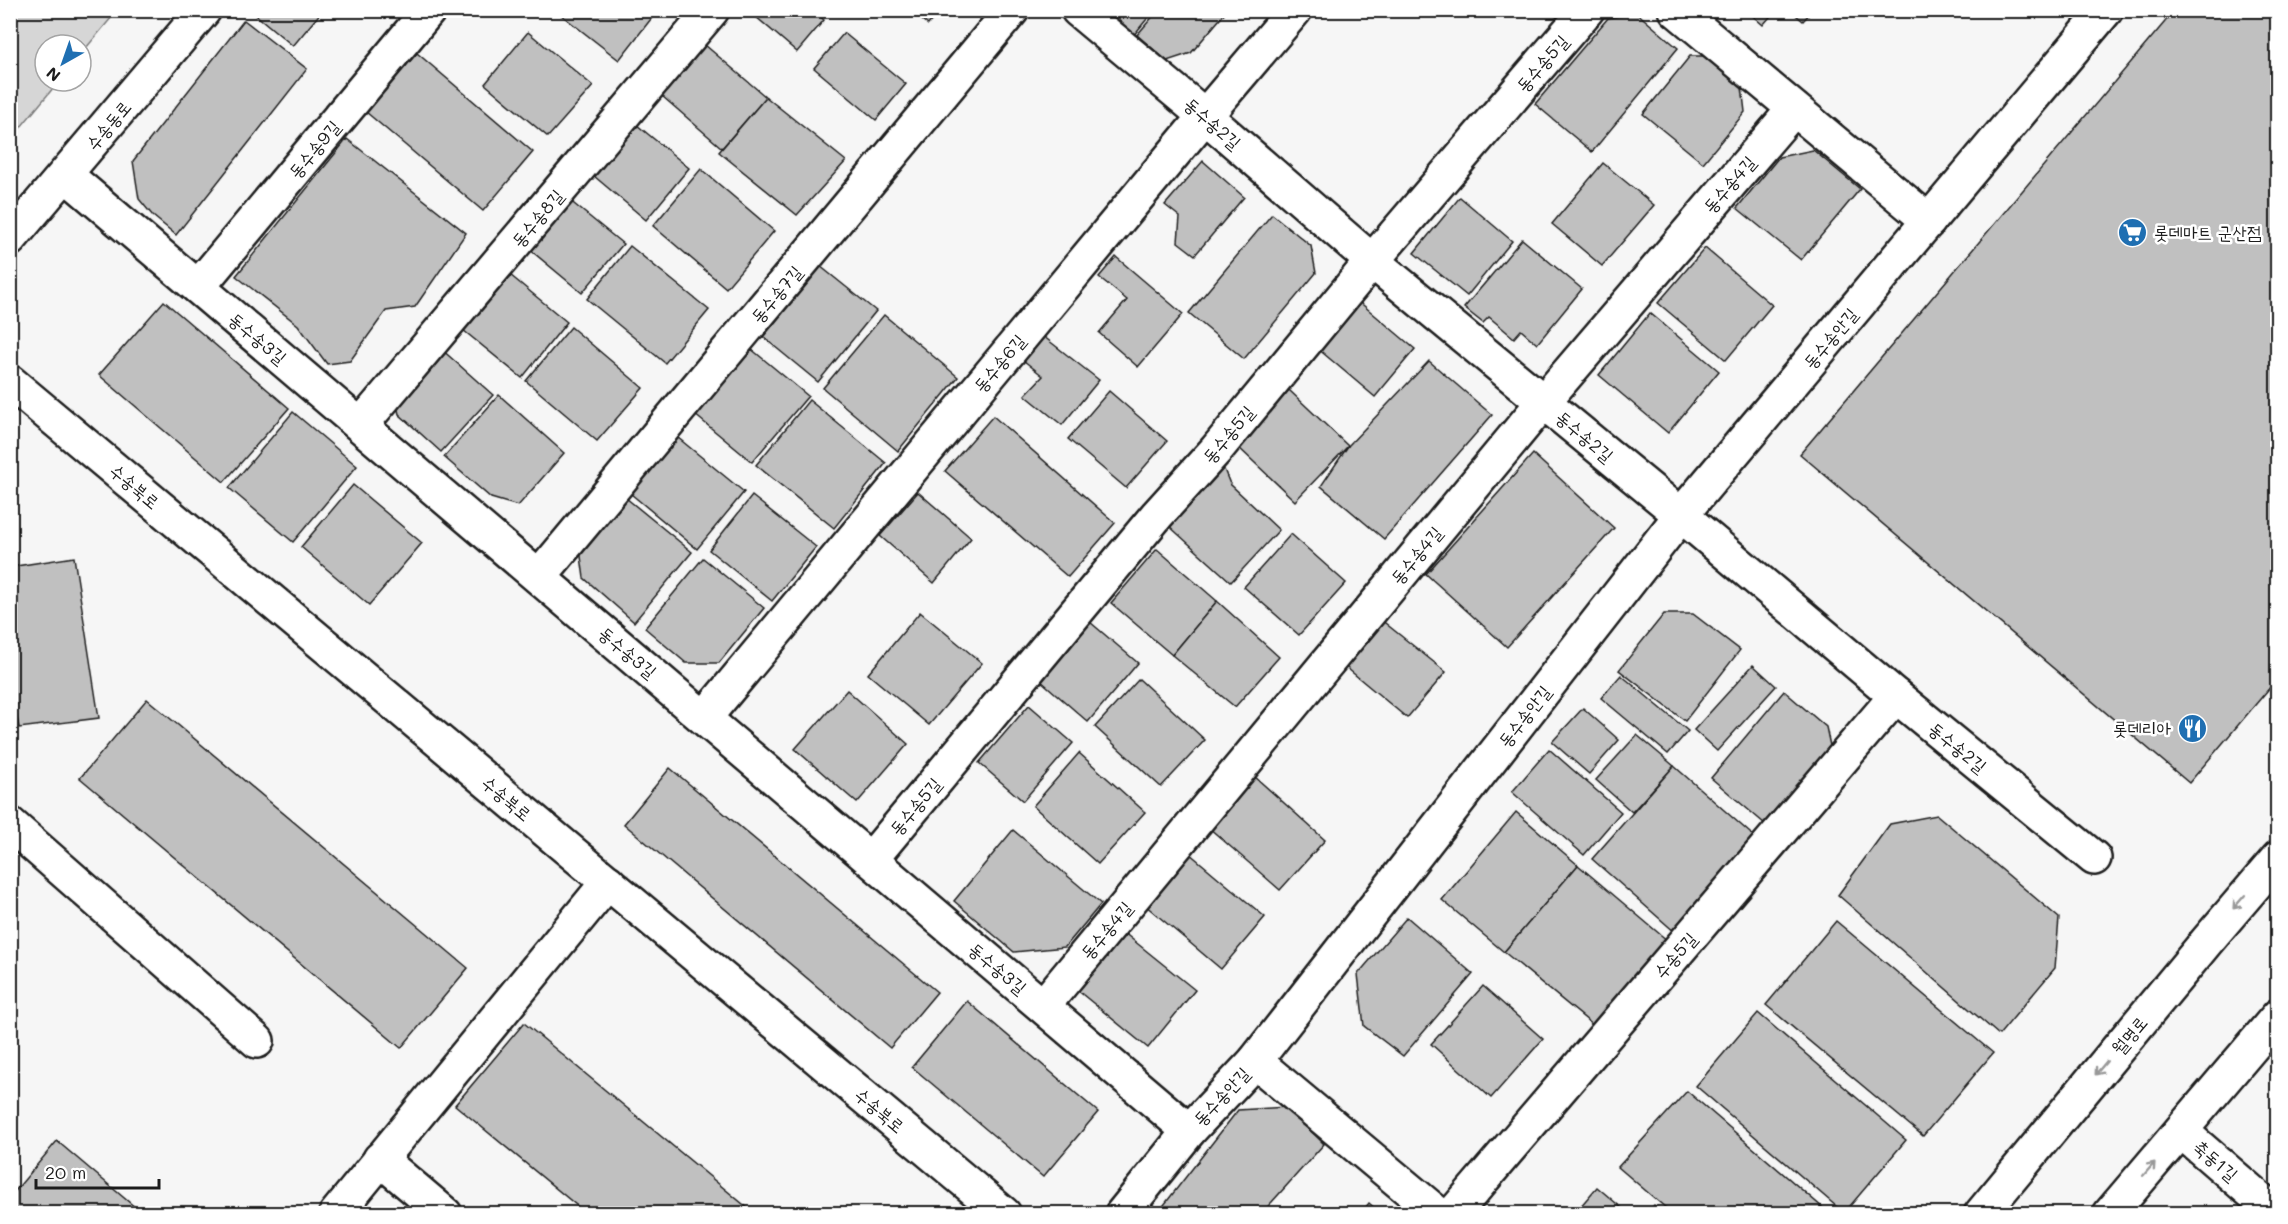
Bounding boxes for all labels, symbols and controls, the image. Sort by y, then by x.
street label: 동수송5길 [1510,29,1574,97]
north arrow [33,33,93,93]
text: N [42,63,64,87]
street label: 동수송2길 [1179,92,1247,155]
street label: 수송동로 [80,95,136,155]
street label: 동수송9길 [283,115,346,183]
street label: 동수송4길 [1697,150,1761,218]
street label: 동수송8길 [506,184,569,252]
supermarket icon: 롯데마트 군산점 [2117,216,2149,248]
place label: 롯데마트 군산점 [2154,220,2262,244]
street label: 동수송7길 [745,260,807,328]
street label: 동수송안길 [1798,302,1863,373]
street label: 동수송3길 [224,307,292,370]
street label: 동수송6길 [968,329,1031,397]
street label: 동수송5길 [1197,400,1260,468]
street label: 동수송2길 [1551,405,1619,467]
street label: 수송북로 [105,458,165,514]
street label: 동수송4길 [1385,521,1448,589]
street label: 동수송3길 [594,621,662,684]
street label: 동수송안길 [1492,680,1556,752]
restaurant icon: 롯데리아 [2176,712,2208,744]
street label: 동수송2길 [1924,716,1992,778]
place label: 롯데리아 [2113,716,2172,740]
street label: 수송북로 [477,770,537,826]
street label: 동수송5길 [884,772,947,840]
one-way arrow [2233,894,2246,910]
street label: 동수송4길 [1075,896,1138,964]
street label: 수송5길 [1648,926,1702,983]
street label: 동수송3길 [964,937,1032,1000]
street label: 월명로 [2106,1011,2152,1059]
one-way arrow [2094,1060,2108,1075]
street label: 동수송안길 [1188,1061,1255,1131]
street label: 수송북로 [850,1082,910,1138]
street label: 축동1길 [2189,1134,2244,1186]
scale bar [36,1152,159,1190]
text: 20 m [45,1160,86,1184]
one-way arrow [2142,1161,2155,1177]

